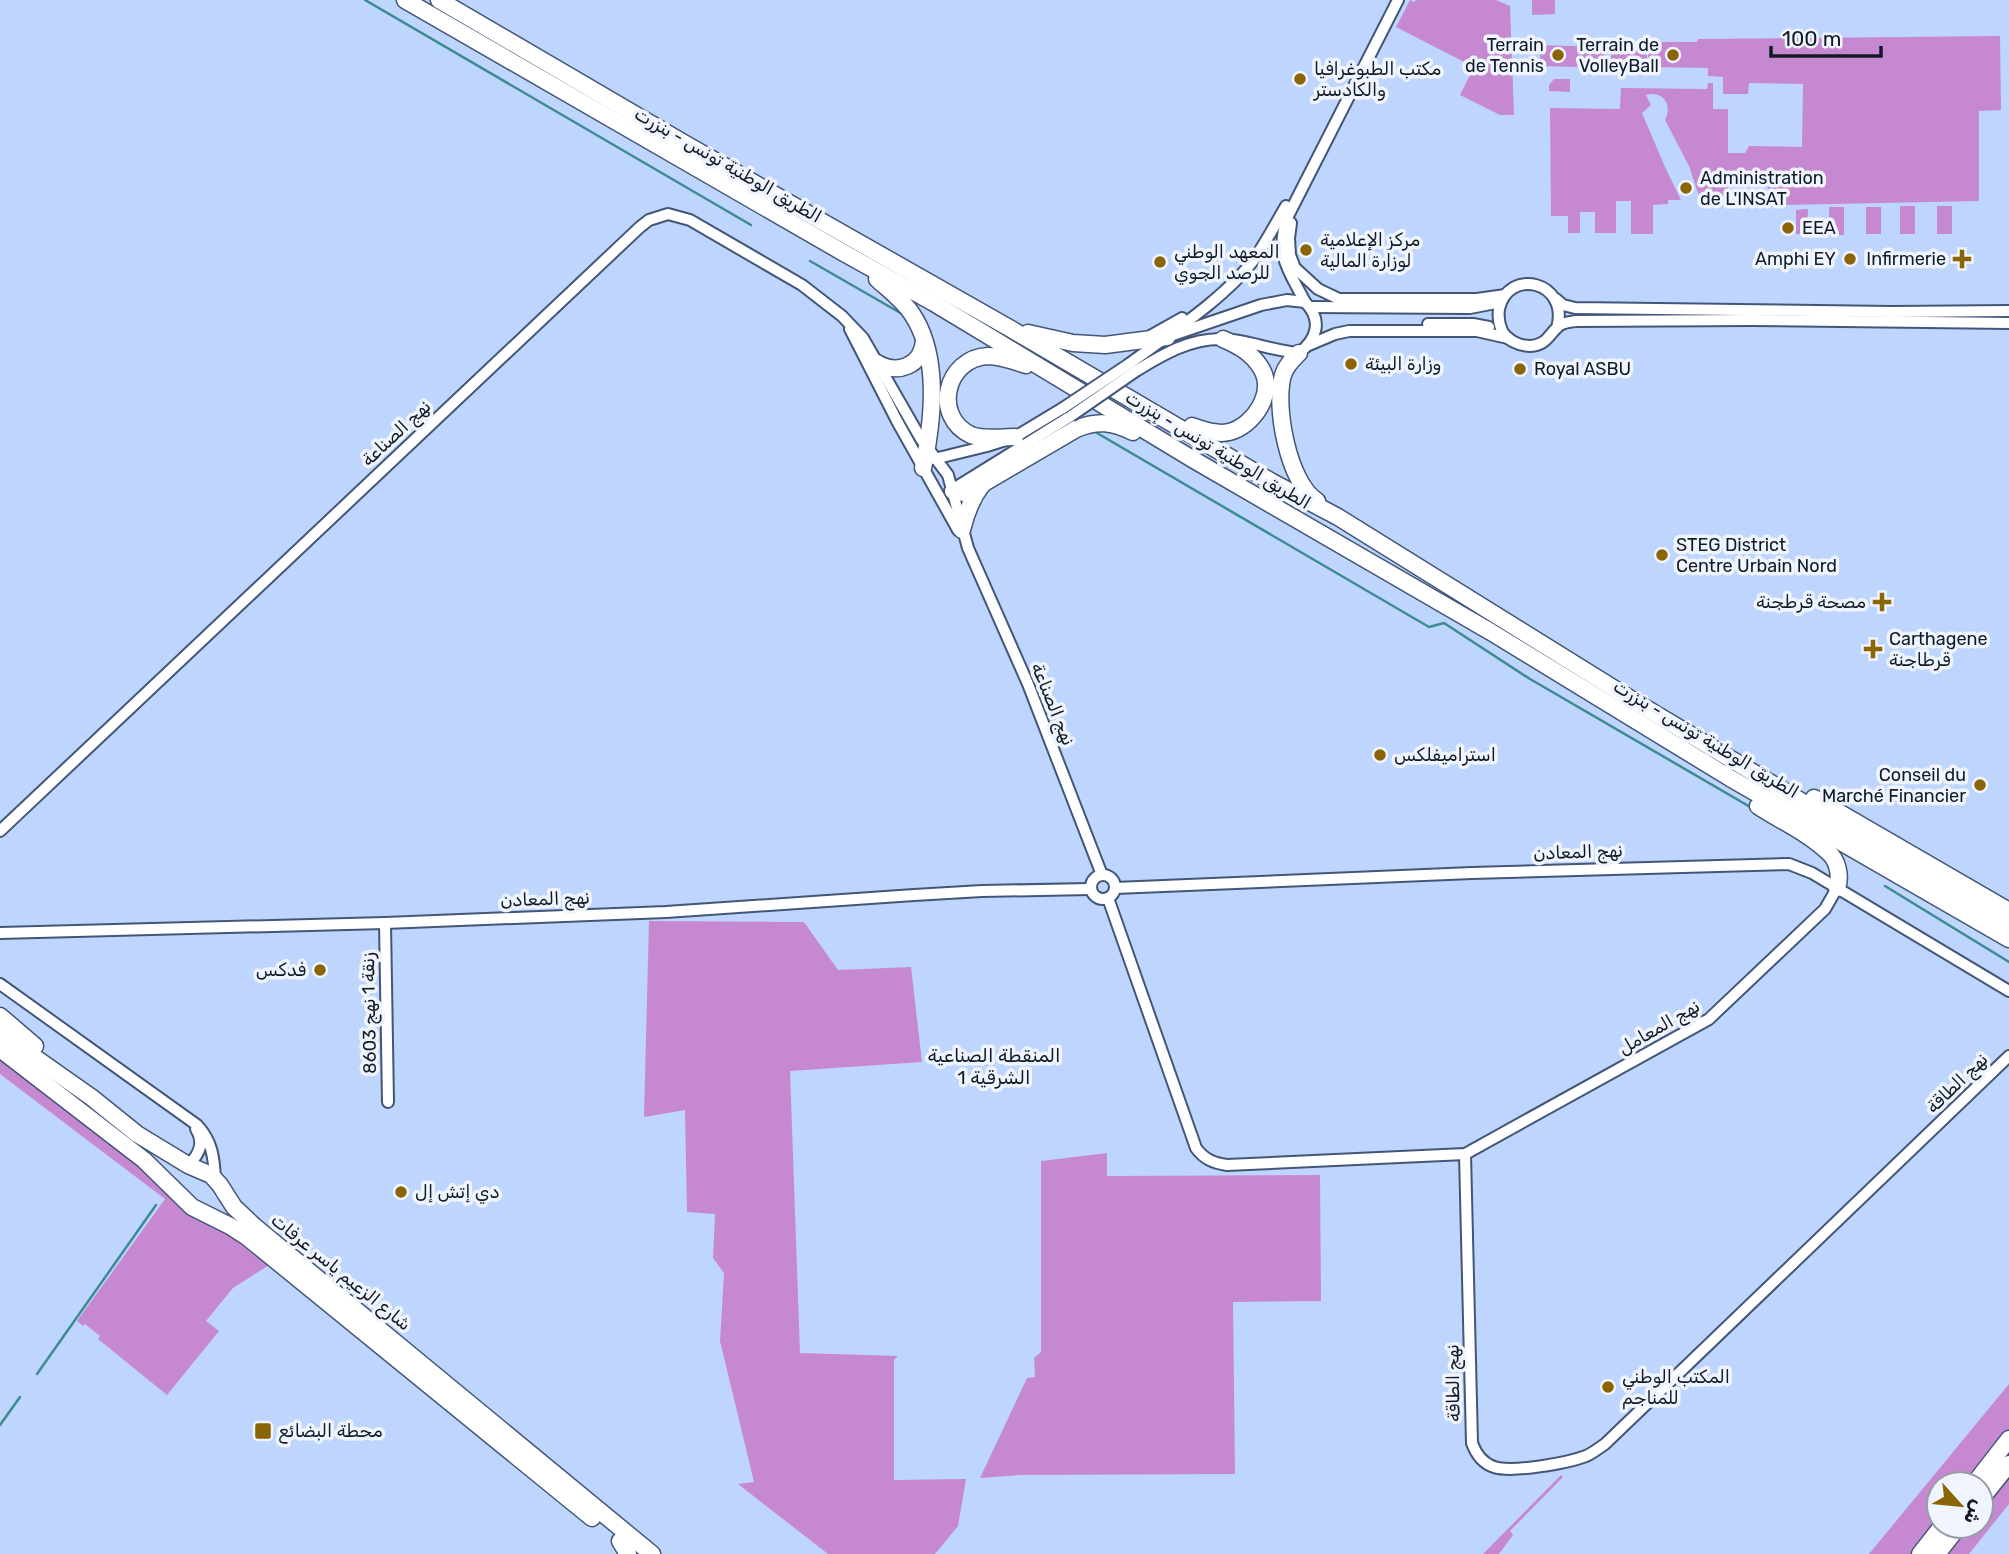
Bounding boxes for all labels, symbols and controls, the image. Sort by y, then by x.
scale bar [1771,14,1881,58]
text: 100 m [1782,26,1841,51]
place label: Terrain de Tennis [1465,34,1544,77]
place label: Terrain de VolleyBall [1576,34,1659,77]
marker: Terrain de Tennis [1550,47,1566,63]
marker: Terrain de VolleyBall [1665,47,1681,63]
place label: مكتب الطبوغرافيا والكادستر [1313,58,1441,101]
marker: مكتب الطبوغرافيا والكادستر [1292,71,1308,87]
street label: الطريق الوطنية تونس - بنزرت [631,102,825,228]
place label: Administration de L'INSAT [1700,167,1824,210]
marker: Administration de L'INSAT [1678,180,1694,196]
place label: EEA [1802,217,1836,239]
marker: EEA [1780,220,1796,236]
place label: مركز الإعلامية لوزارة المالية [1320,229,1420,272]
place label: المعهد الوطني للرصد الجوي [1174,241,1280,285]
marker: مركز الإعلامية لوزارة المالية [1298,242,1314,258]
place label: Amphi EY [1755,248,1836,270]
place label: Infirmerie [1866,248,1946,270]
marker: Infirmerie [1952,249,1972,269]
marker: Amphi EY [1842,251,1858,267]
marker: المعهد الوطني للرصد الجوي [1152,254,1168,270]
place label: وزارة البيئة [1365,353,1441,375]
marker: وزارة البيئة [1343,356,1359,372]
place label: Royal ASBU [1534,358,1631,380]
marker: Royal ASBU [1512,361,1528,377]
street label: الطريق الوطنية تونس - بنزرت [1121,386,1315,514]
street label: نهج الصناعة [357,395,436,472]
place label: STEG District Centre Urbain Nord [1676,534,1837,577]
marker: STEG District Centre Urbain Nord [1654,547,1670,563]
place label: مصحة قرطجنة [1756,591,1866,613]
marker: مصحة قرطجنة [1872,592,1892,612]
place label: Carthagene قرطاجنة [1889,628,1988,671]
marker: Carthagene قرطاجنة [1863,639,1883,659]
street label: نهج الصناعة [1026,659,1080,749]
street label: الطريق الوطنية تونس - بنزرت [1609,675,1803,803]
place label: استراميفلكس [1394,744,1496,766]
marker: استراميفلكس [1372,747,1388,763]
place label: Conseil du Marché Financier [1822,764,1966,807]
marker: Conseil du Marché Financier [1972,777,1988,793]
street label: نهج المعادن [1533,839,1623,866]
street label: نهج المعادن [500,886,590,913]
street label: زنقة 1 نهج 8603 [357,952,382,1074]
place label: فدكس [256,959,306,981]
marker: فدكس [312,962,328,978]
street label: نهج المعامل [1614,995,1704,1060]
district label: المنقطة الصناعية الشرقية 1 [927,1044,1061,1089]
street label: نهج الطاقة [1921,1048,1993,1119]
place label: دي إتش إل [415,1181,499,1204]
marker: دي إتش إل [393,1184,409,1200]
street label: شارع الزعيم ياسر عرفات [266,1209,415,1336]
street label: نهج الطاقة [1441,1344,1466,1422]
place label: المكتب الوطني للمناجم [1622,1366,1730,1410]
marker: المكتب الوطني للمناجم [1600,1379,1616,1395]
place label: محطة البضائع [279,1420,383,1444]
marker: محطة البضائع [253,1421,273,1441]
north arrow [1925,1470,1995,1540]
text: ش [1959,1497,1990,1528]

